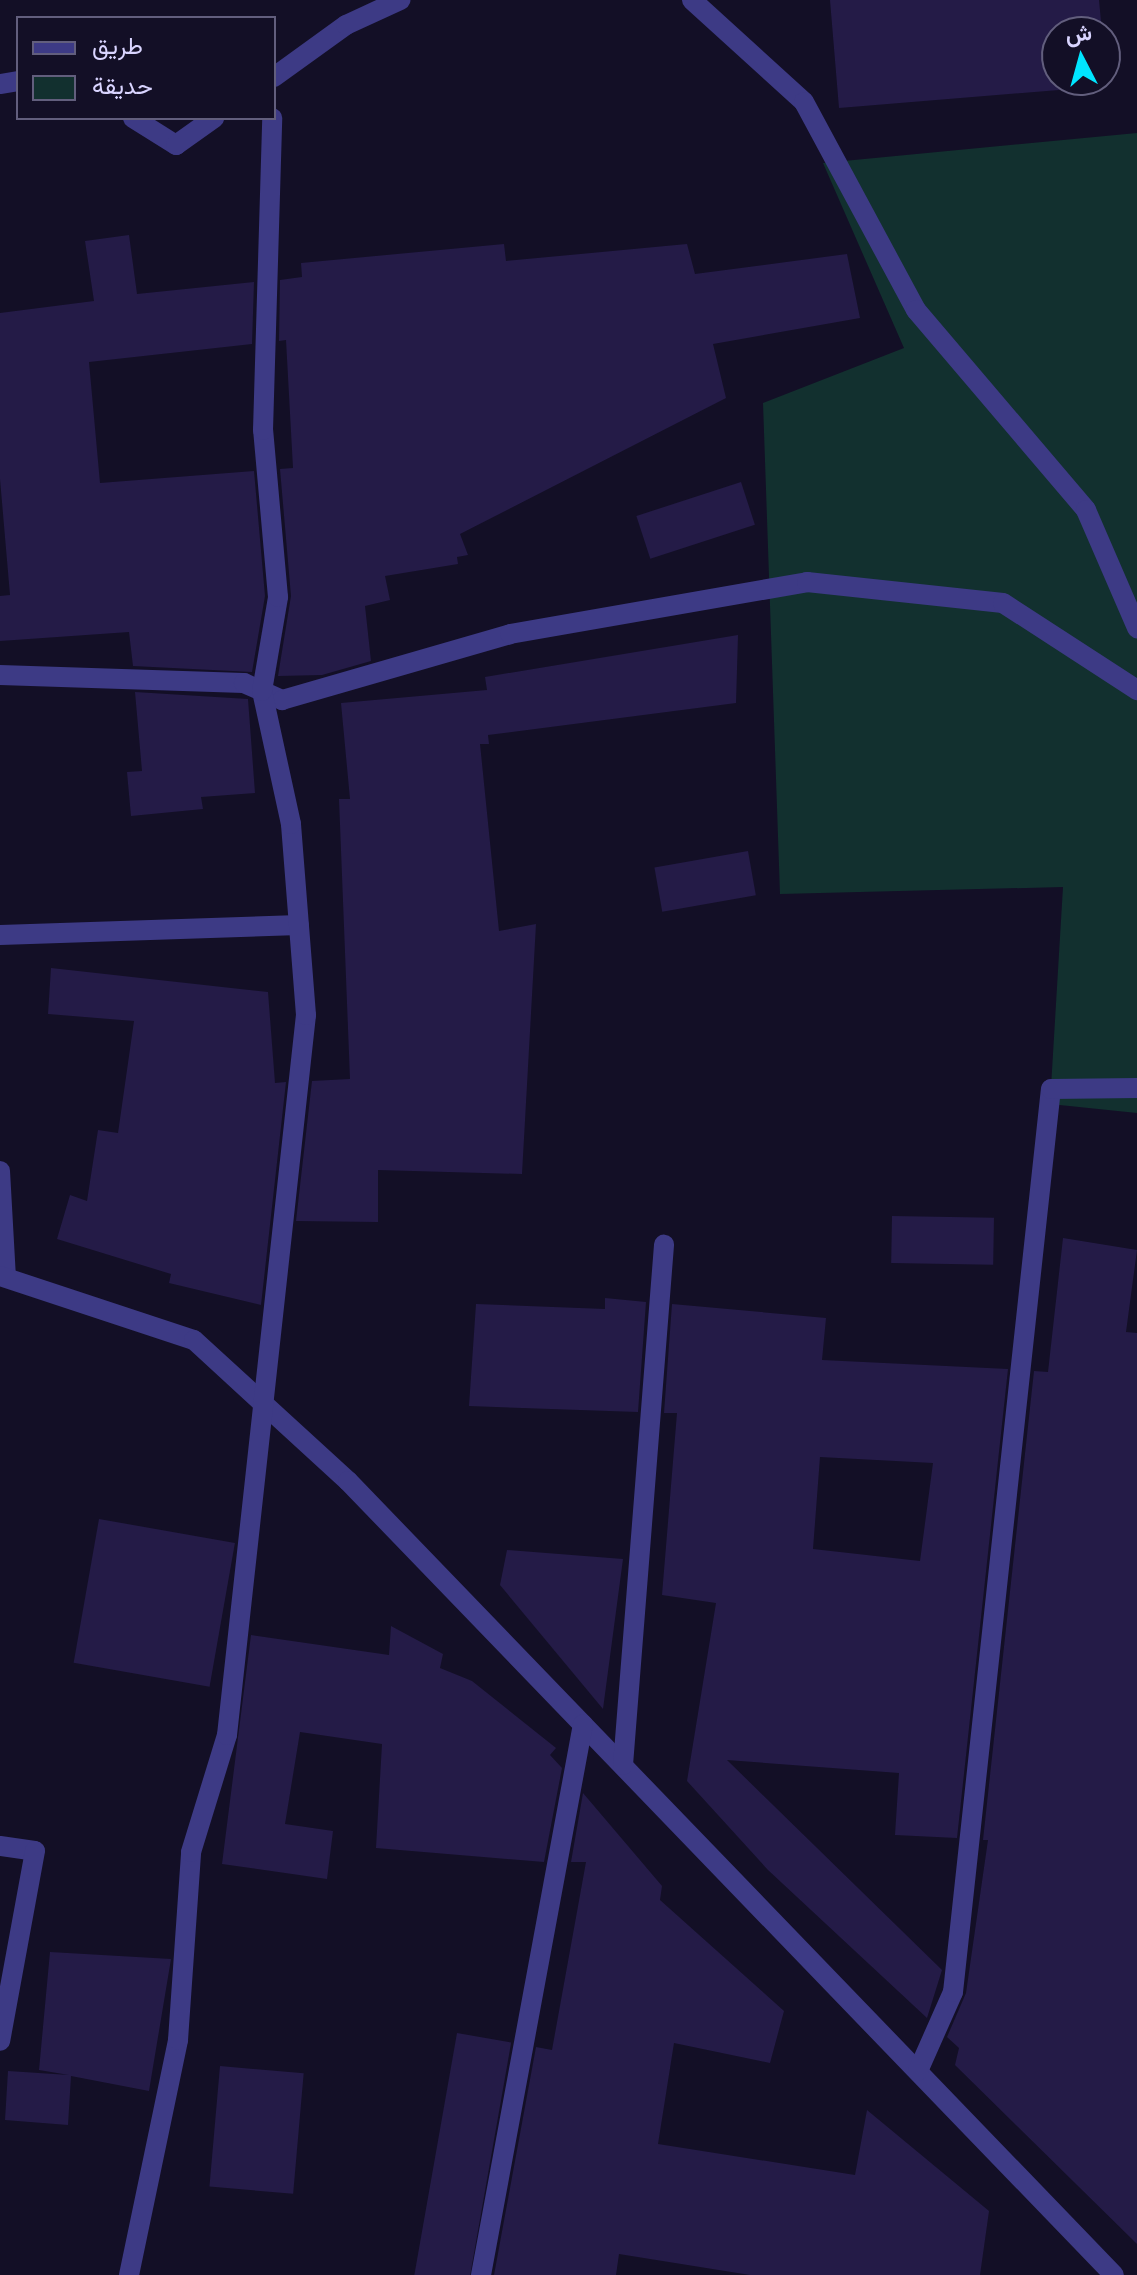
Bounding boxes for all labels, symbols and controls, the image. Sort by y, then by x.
legend [16,16,276,120]
north arrow [1041,16,1121,96]
text: ش [1064,20,1093,47]
text: طريق [92,32,143,60]
text: حديقة [92,72,153,100]

